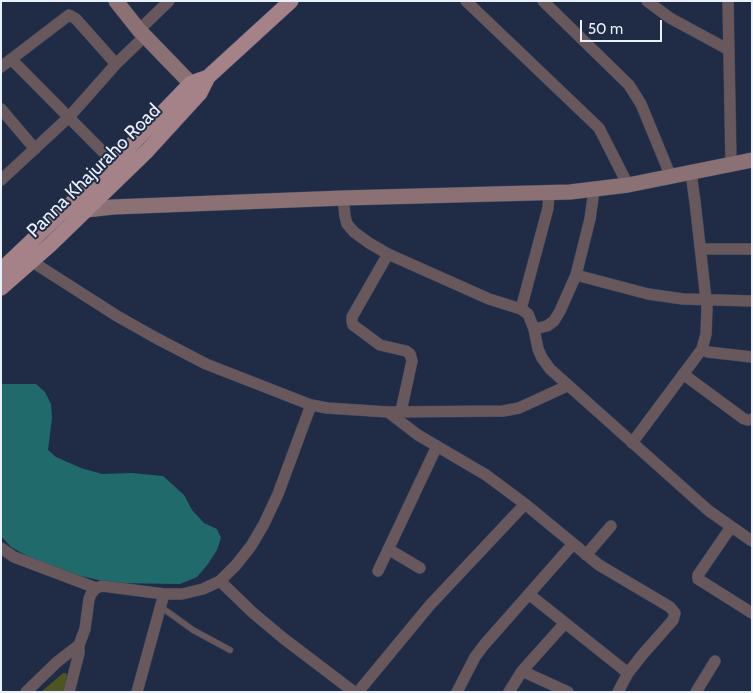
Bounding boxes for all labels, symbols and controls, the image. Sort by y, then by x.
scale bar [583,10,666,42]
text: 50 m [588,20,623,38]
street label: Panna Khajuraho Road [22,99,166,243]

